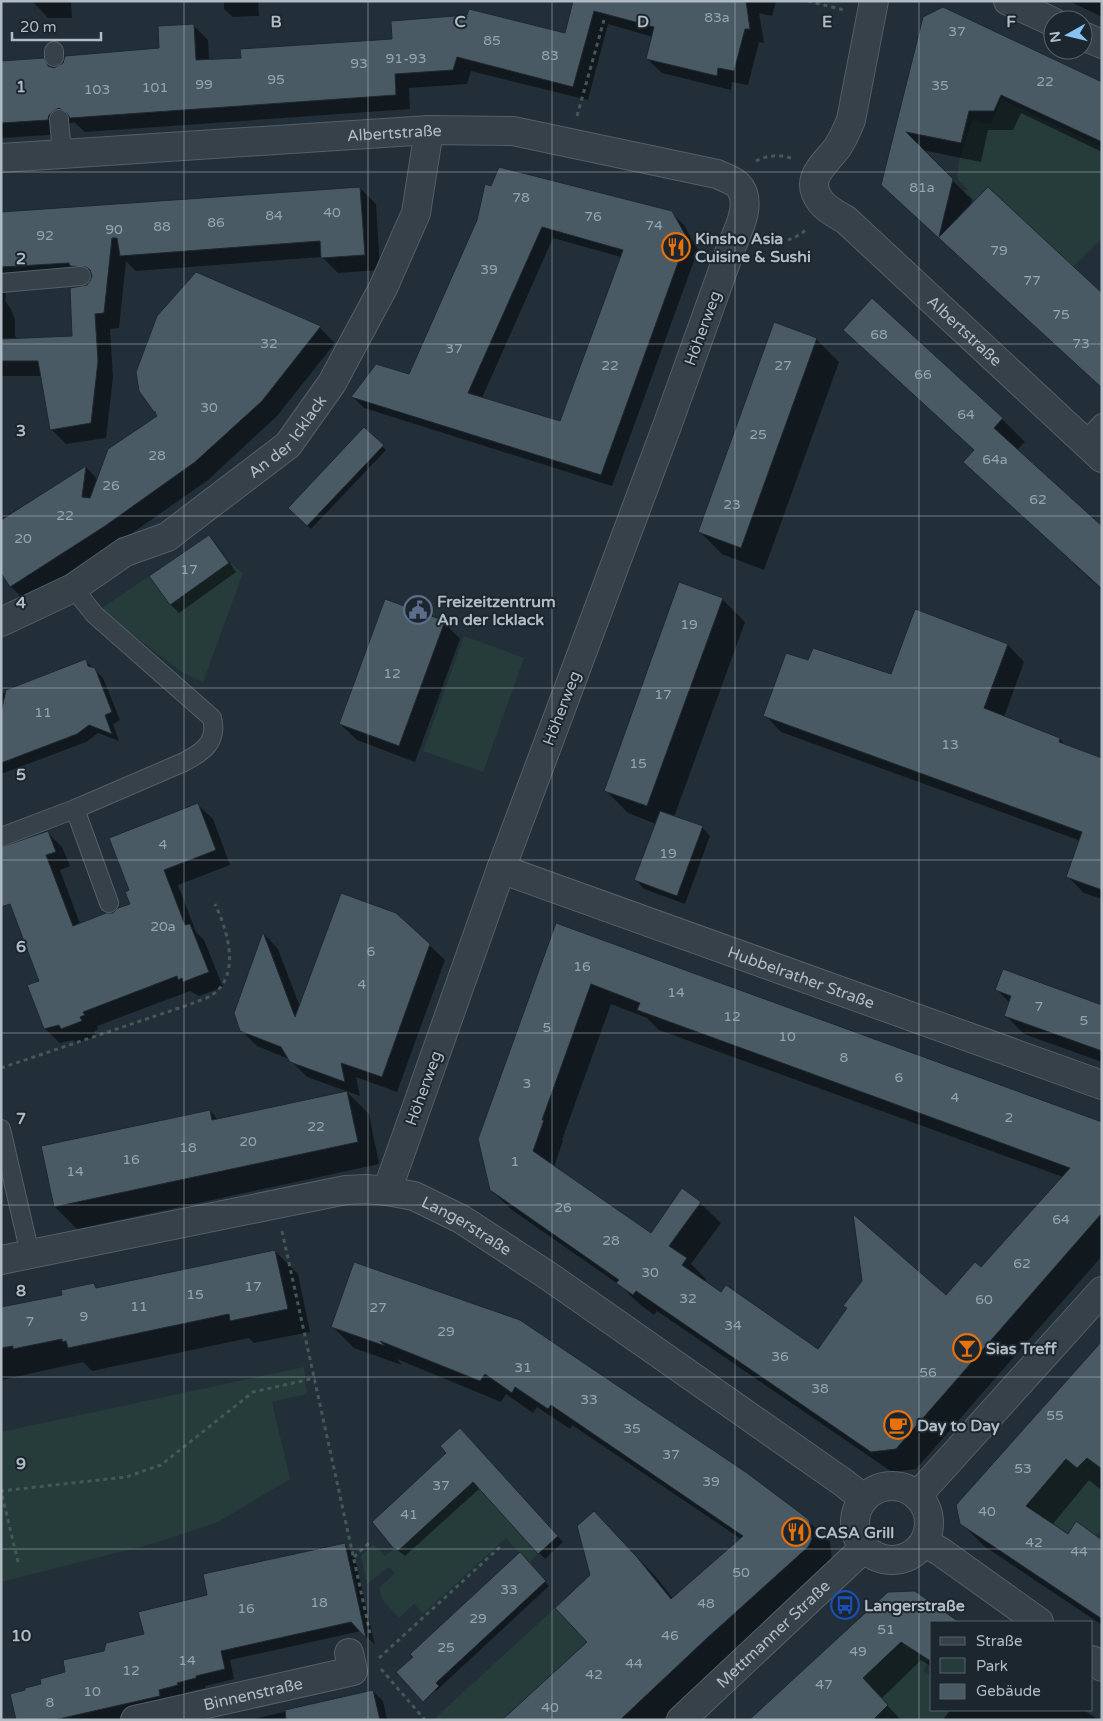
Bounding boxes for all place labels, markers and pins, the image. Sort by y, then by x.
place label: Kinsho Asia Cuisine & Sushi [695,229,811,267]
restaurant icon: Kinsho Asia Cuisine & Sushi [661,232,691,262]
place label: Freizeitzentrum An der Icklack [437,592,556,630]
public building icon: Freizeitzentrum An der Icklack [403,595,433,625]
bar icon: Sias Treff [952,1333,982,1363]
place label: Sias Treff [986,1339,1057,1359]
cafe icon: Day to Day [883,1410,913,1440]
place label: Day to Day [917,1416,1000,1436]
restaurant icon: CASA Grill [781,1517,811,1547]
place label: CASA Grill [815,1523,894,1543]
bus stop icon: Langerstraße [830,1590,860,1620]
place label: Langerstraße [864,1596,965,1616]

